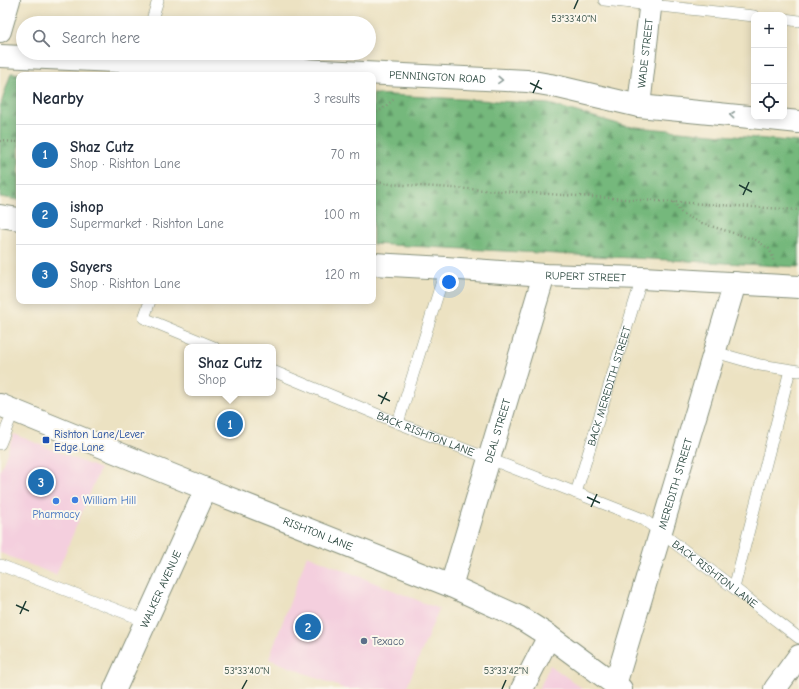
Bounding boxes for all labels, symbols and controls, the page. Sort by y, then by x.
map controls [751,12,787,120]
button: + [751,12,787,48]
text: 53°33'40"N [551,13,597,25]
search box [16,16,376,60]
street label: WADE STREET [635,18,655,89]
icon: search [30,27,52,49]
text: Search here [62,29,140,47]
button: − [751,48,787,84]
street label: PENNINGTON ROAD [389,68,486,85]
one-way arrow [497,75,503,84]
button: locate [751,84,787,120]
text: Nearby [32,89,83,108]
text: 3 results [314,91,360,106]
one-way arrow [729,111,735,120]
text: Shaz Cutz [70,138,134,156]
text: 1 [42,147,48,162]
text: 70 m [331,147,360,162]
text: Shop · Rishton Lane [70,156,180,171]
text: ishop [70,198,104,216]
text: 2 [42,207,48,222]
text: 100 m [324,207,360,222]
text: Supermarket · Rishton Lane [70,216,224,231]
text: Sayers [70,258,112,276]
text: 3 [42,267,48,282]
text: 120 m [325,267,360,282]
street label: RUPERT STREET [545,269,626,284]
your location [439,272,459,292]
text: Shop · Rishton Lane [70,276,180,291]
street label: BACK MEREDITH STREET [584,324,633,447]
popup [184,344,276,396]
text: Shaz Cutz [198,354,262,372]
text: Shop [198,372,226,387]
street label: DEAL STREET [482,397,513,465]
street label: BACK RISHTON LANE [375,408,477,459]
pin: 1 [217,409,243,439]
place label: Rishton Lane/Lever Edge Lane [54,428,145,454]
marker: Rishton Lane/Lever Edge Lane [41,435,51,445]
street label: MEREDITH STREET [655,436,695,531]
pin: 3 [28,467,54,497]
place label: William Hill [83,494,136,507]
marker: William Hill [70,495,80,505]
marker: Pharmacy [51,496,61,506]
place label: Pharmacy [32,508,80,521]
street label: RISHTON LANE [281,514,355,553]
street label: BACK RISHTON LANE [670,537,761,611]
street label: WALKER AVENUE [137,548,184,630]
pin: 2 [295,612,321,642]
place label: Texaco [372,635,404,648]
marker: Texaco [359,636,369,646]
text: 53°33'40"N [224,665,270,677]
text: 53°33'42"N [484,665,528,677]

